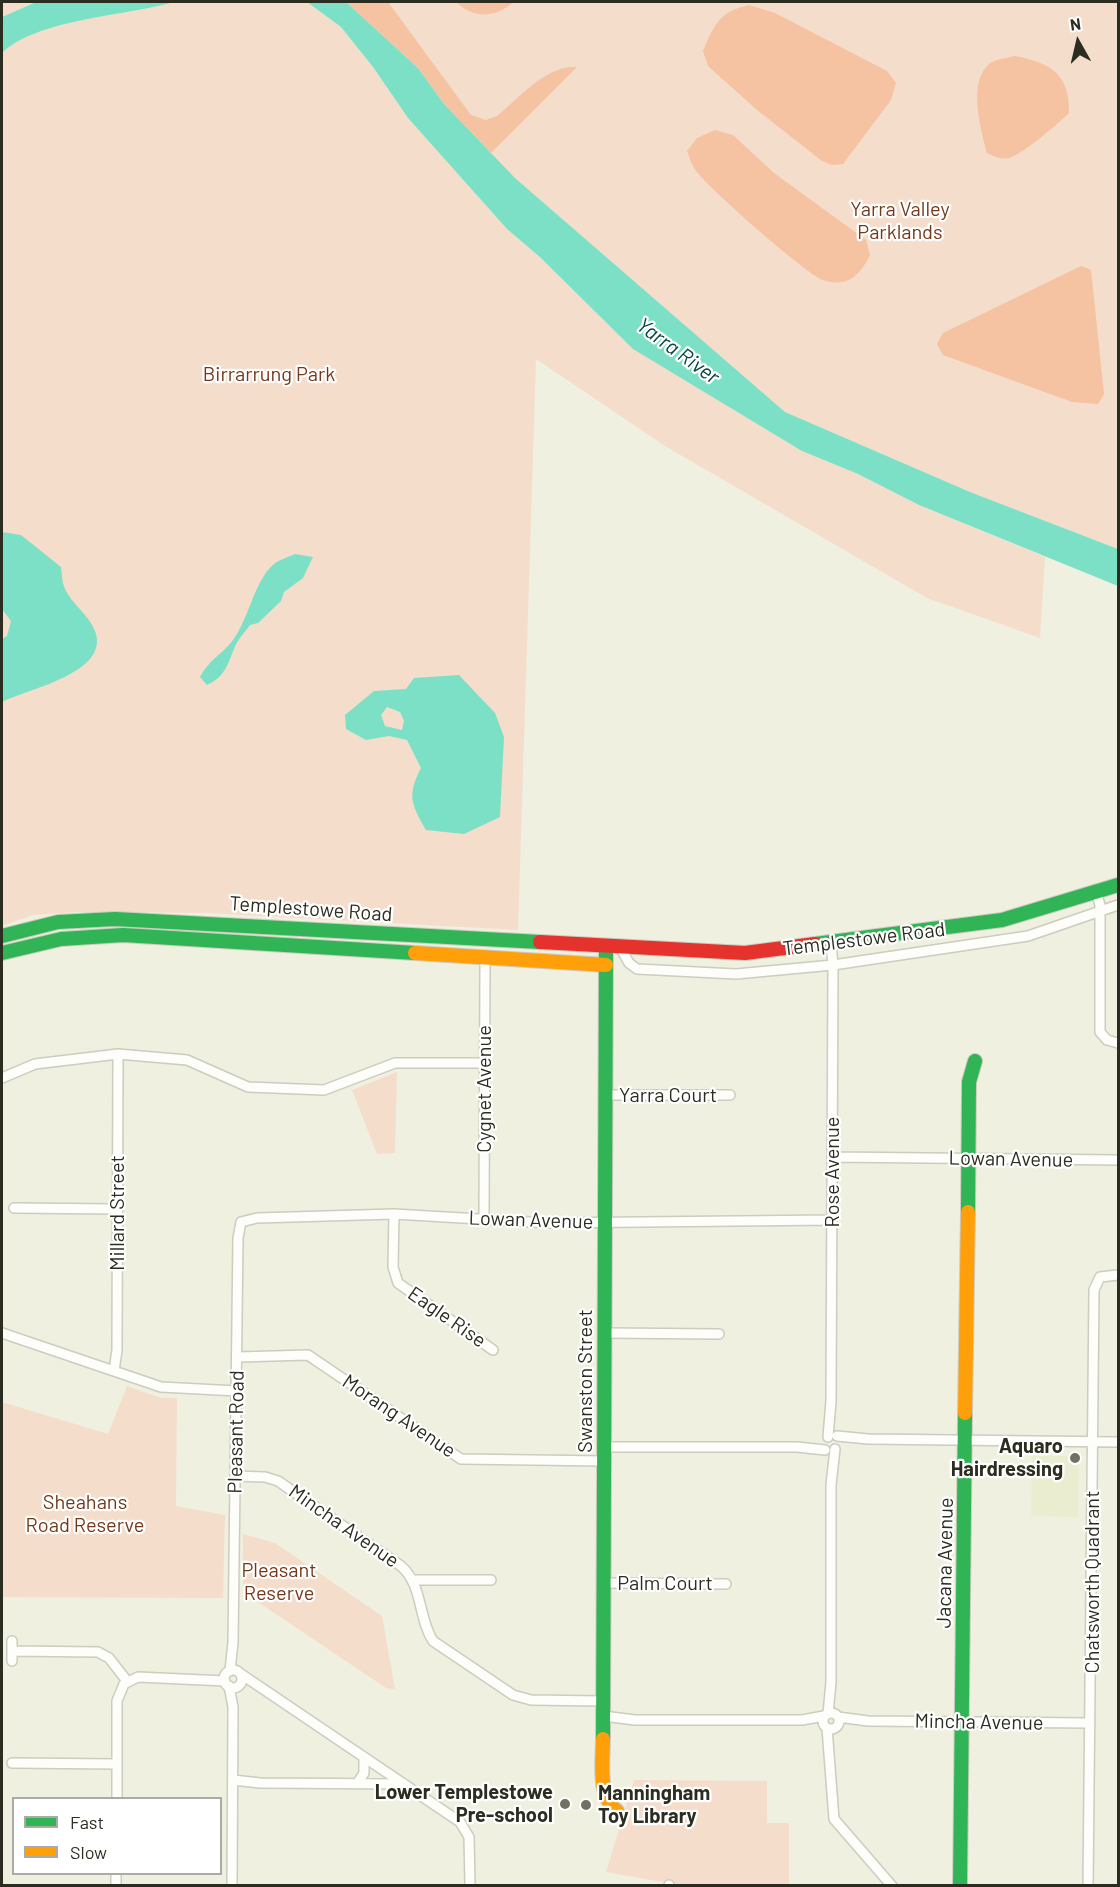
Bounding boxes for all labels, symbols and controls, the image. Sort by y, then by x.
north arrow [1048,12,1108,72]
text: N [1069,14,1082,34]
park label: Yarra Valley Parklands [850,197,950,244]
water label: Yarra River [632,313,724,389]
park label: Birrarrung Park [203,362,335,386]
street label: Templestowe Road [229,891,393,927]
street label: Templestowe Road [781,917,947,961]
street label: Cygnet Avenue [472,1025,496,1153]
street label: Yarra Court [619,1083,717,1107]
street label: Rose Avenue [820,1117,844,1227]
street label: Lowan Avenue [948,1146,1074,1172]
street label: Millard Street [105,1155,129,1271]
street label: Lowan Avenue [468,1206,594,1234]
street label: Eagle Rise [403,1281,491,1353]
street label: Swanston Street [573,1309,597,1453]
street label: Morang Avenue [338,1369,460,1463]
street label: Pleasant Road [223,1370,249,1494]
place label: Aquaro Hairdressing [951,1434,1063,1481]
marker: Aquaro Hairdressing [1068,1451,1082,1465]
street label: Mincha Avenue [284,1479,404,1573]
park label: Sheahans Road Reserve [26,1490,144,1537]
street label: Chatsworth Quadrant [1080,1491,1104,1673]
street label: Jacana Avenue [932,1497,958,1629]
park label: Pleasant Reserve [241,1558,317,1605]
street label: Palm Court [617,1571,713,1595]
street label: Mincha Avenue [914,1709,1044,1735]
place label: Lower Templestowe Pre-school [375,1780,553,1827]
place label: Manningham Toy Library [598,1781,710,1828]
legend [12,1797,222,1875]
marker: Lower Templestowe Pre-school [558,1797,572,1811]
marker: Manningham Toy Library [579,1798,593,1812]
text: Fast [70,1811,104,1833]
text: Slow [70,1841,107,1863]

